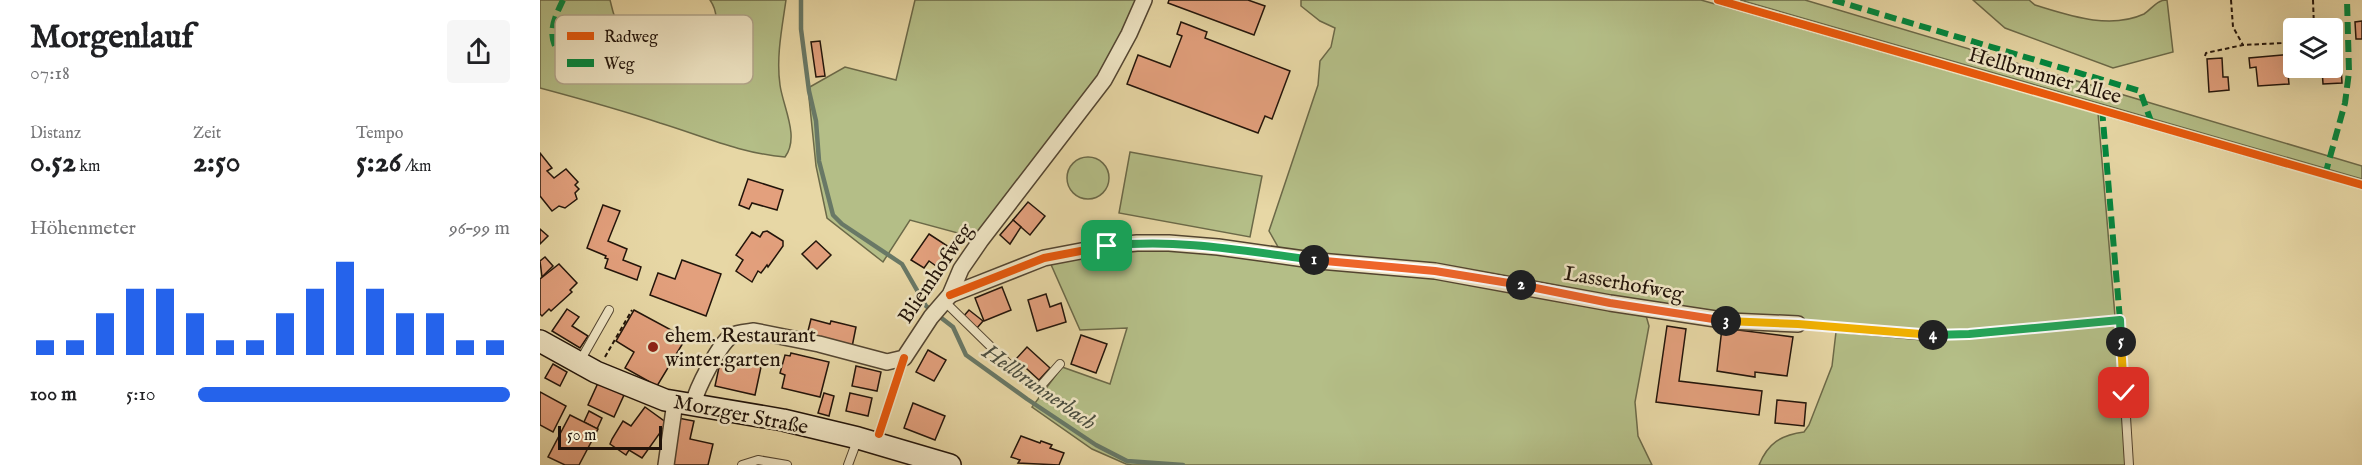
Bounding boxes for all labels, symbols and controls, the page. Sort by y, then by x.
legend [555,15,753,84]
text: Morgenlauf [30,17,194,59]
map controls [2283,18,2343,78]
button: layers [2283,18,2343,78]
button: share [447,20,510,83]
text: Radweg [604,28,658,48]
street label: Hellbrunner Allee [1965,42,2125,111]
text: Weg [604,55,635,75]
text: 07:18 [30,61,70,86]
text: Distanz [30,124,81,144]
text: Zeit [193,124,221,144]
text: Tempo [356,124,403,144]
text: 0.52 [30,144,76,182]
text: 2:50 [193,144,240,182]
text: 5:26 [356,144,402,182]
text: km [76,157,100,177]
text: /km [402,157,431,177]
text: Höhenmeter [30,216,136,241]
text: 96–99 m [449,216,510,241]
street label: Bliemhofweg [893,218,980,329]
pin [1081,220,1132,271]
icon: arrive [1090,229,1123,262]
pin: 1 [1299,245,1329,275]
text: 1 [1311,250,1317,270]
street label: Lasserhofweg [1562,261,1686,308]
pin: 2 [1506,270,1536,300]
text: 2 [1517,275,1525,295]
pin: 3 [1711,306,1741,336]
text: 3 [1723,311,1729,331]
pin: 4 [1918,320,1948,350]
place label: ehem. Restaurant winter.garten [665,323,816,374]
text: 4 [1929,325,1937,345]
pin: 5 [2106,327,2136,357]
text: 5 [2118,332,2124,352]
water label: Hellbrunnerbach [976,338,1101,437]
marker: ehem. Restaurant winter.garten [646,340,660,354]
pin [2098,367,2149,418]
icon: check [2107,376,2140,409]
text: 100 m [30,382,77,407]
text: 5:10 [126,382,156,407]
street label: Morzger Straße [671,389,811,442]
scale bar [558,423,662,450]
text: 50 m [567,426,596,446]

